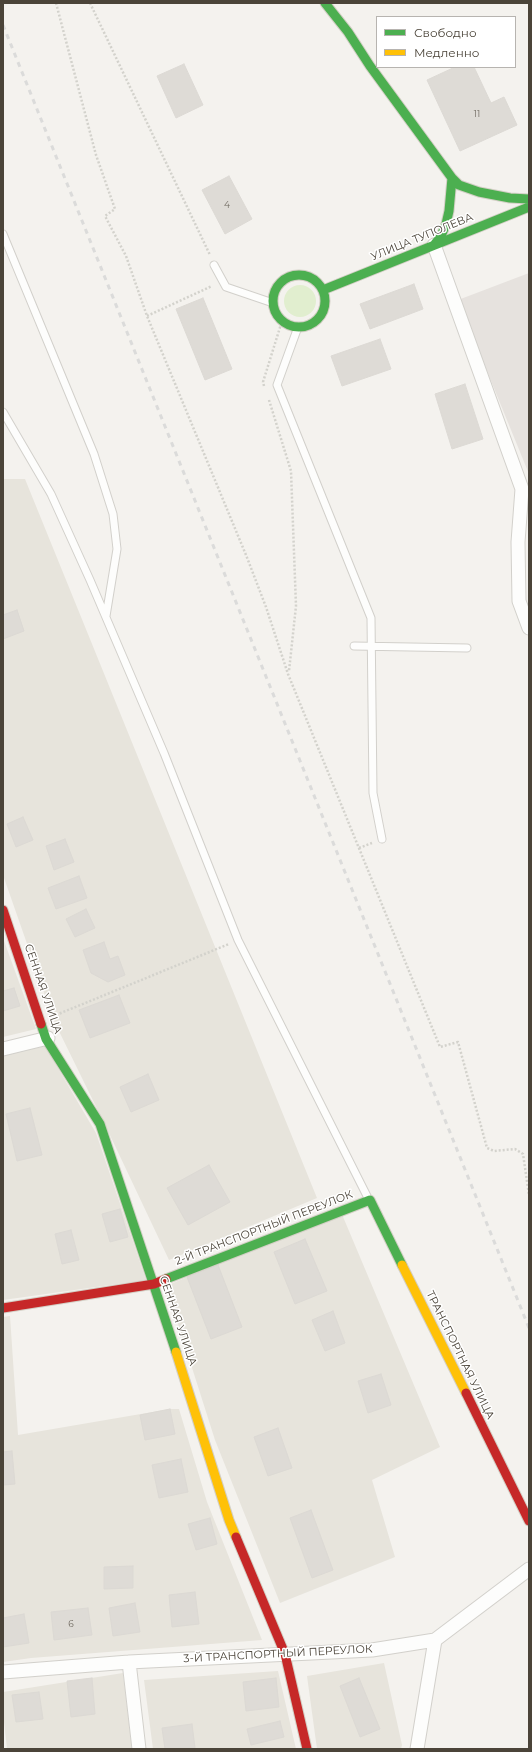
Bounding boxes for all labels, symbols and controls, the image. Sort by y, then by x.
legend [376,16,516,68]
text: Свободно [414,25,477,40]
text: Медленно [414,45,479,60]
house number: 11 [474,109,480,119]
house number: 4 [224,200,230,210]
street label: УЛИЦА ТУПОЛЕВА [369,210,475,264]
street label: СЕННАЯ УЛИЦА [21,942,65,1036]
street label: 2-Й ТРАНСПОРТНЫЙ ПЕРЕУЛОК [173,1188,355,1268]
street label: СЕННАЯ УЛИЦА [156,1274,200,1368]
street label: ТРАНСПОРТНАЯ УЛИЦА [423,1289,497,1421]
house number: 6 [68,1619,74,1629]
street label: 3-Й ТРАНСПОРТНЫЙ ПЕРЕУЛОК [183,1642,373,1666]

